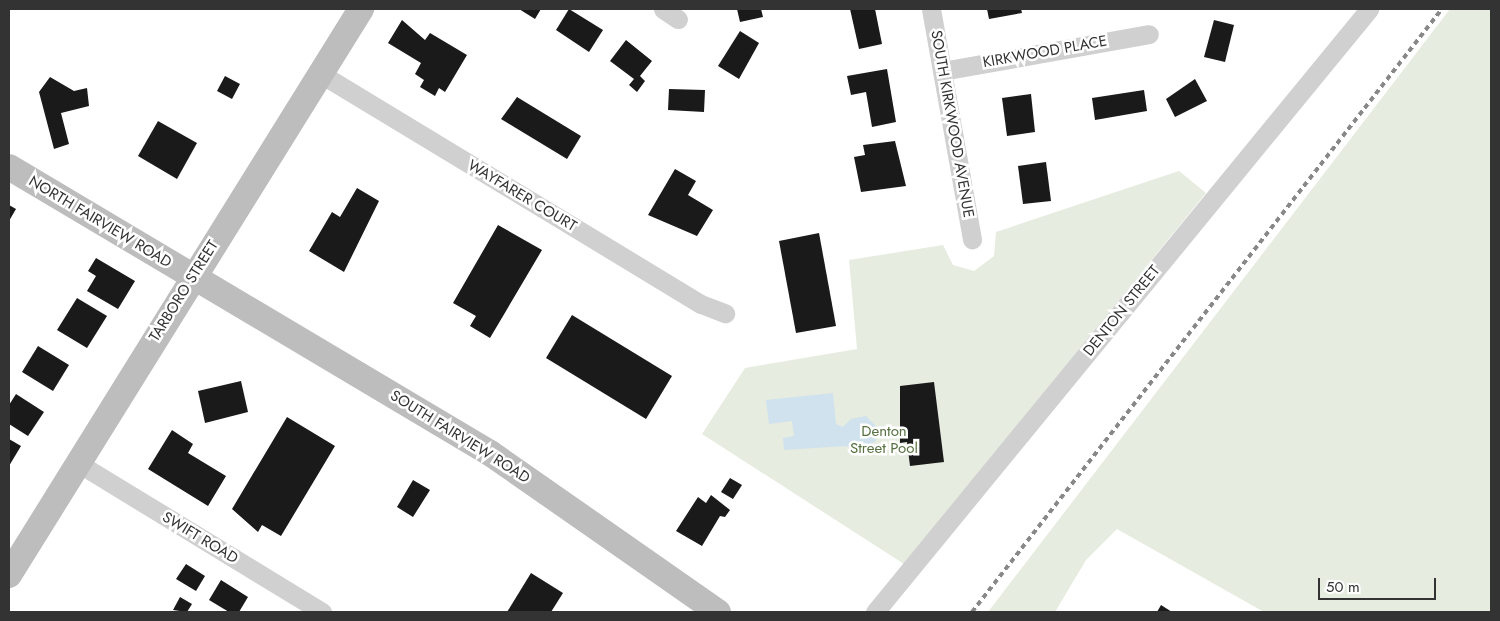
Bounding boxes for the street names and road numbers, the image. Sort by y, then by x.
street label: SOUTH KIRKWOOD AVENUE [927,29,977,219]
street label: KIRKWOOD PLACE [981,32,1109,72]
street label: WAYFARER COURT [464,157,580,235]
street label: NORTH FAIRVIEW ROAD [25,172,175,272]
street label: TARBORO STREET [146,237,222,345]
street label: DENTON STREET [1080,262,1164,360]
street label: SOUTH FAIRVIEW ROAD [387,387,533,487]
street label: SWIFT ROAD [159,508,241,568]

